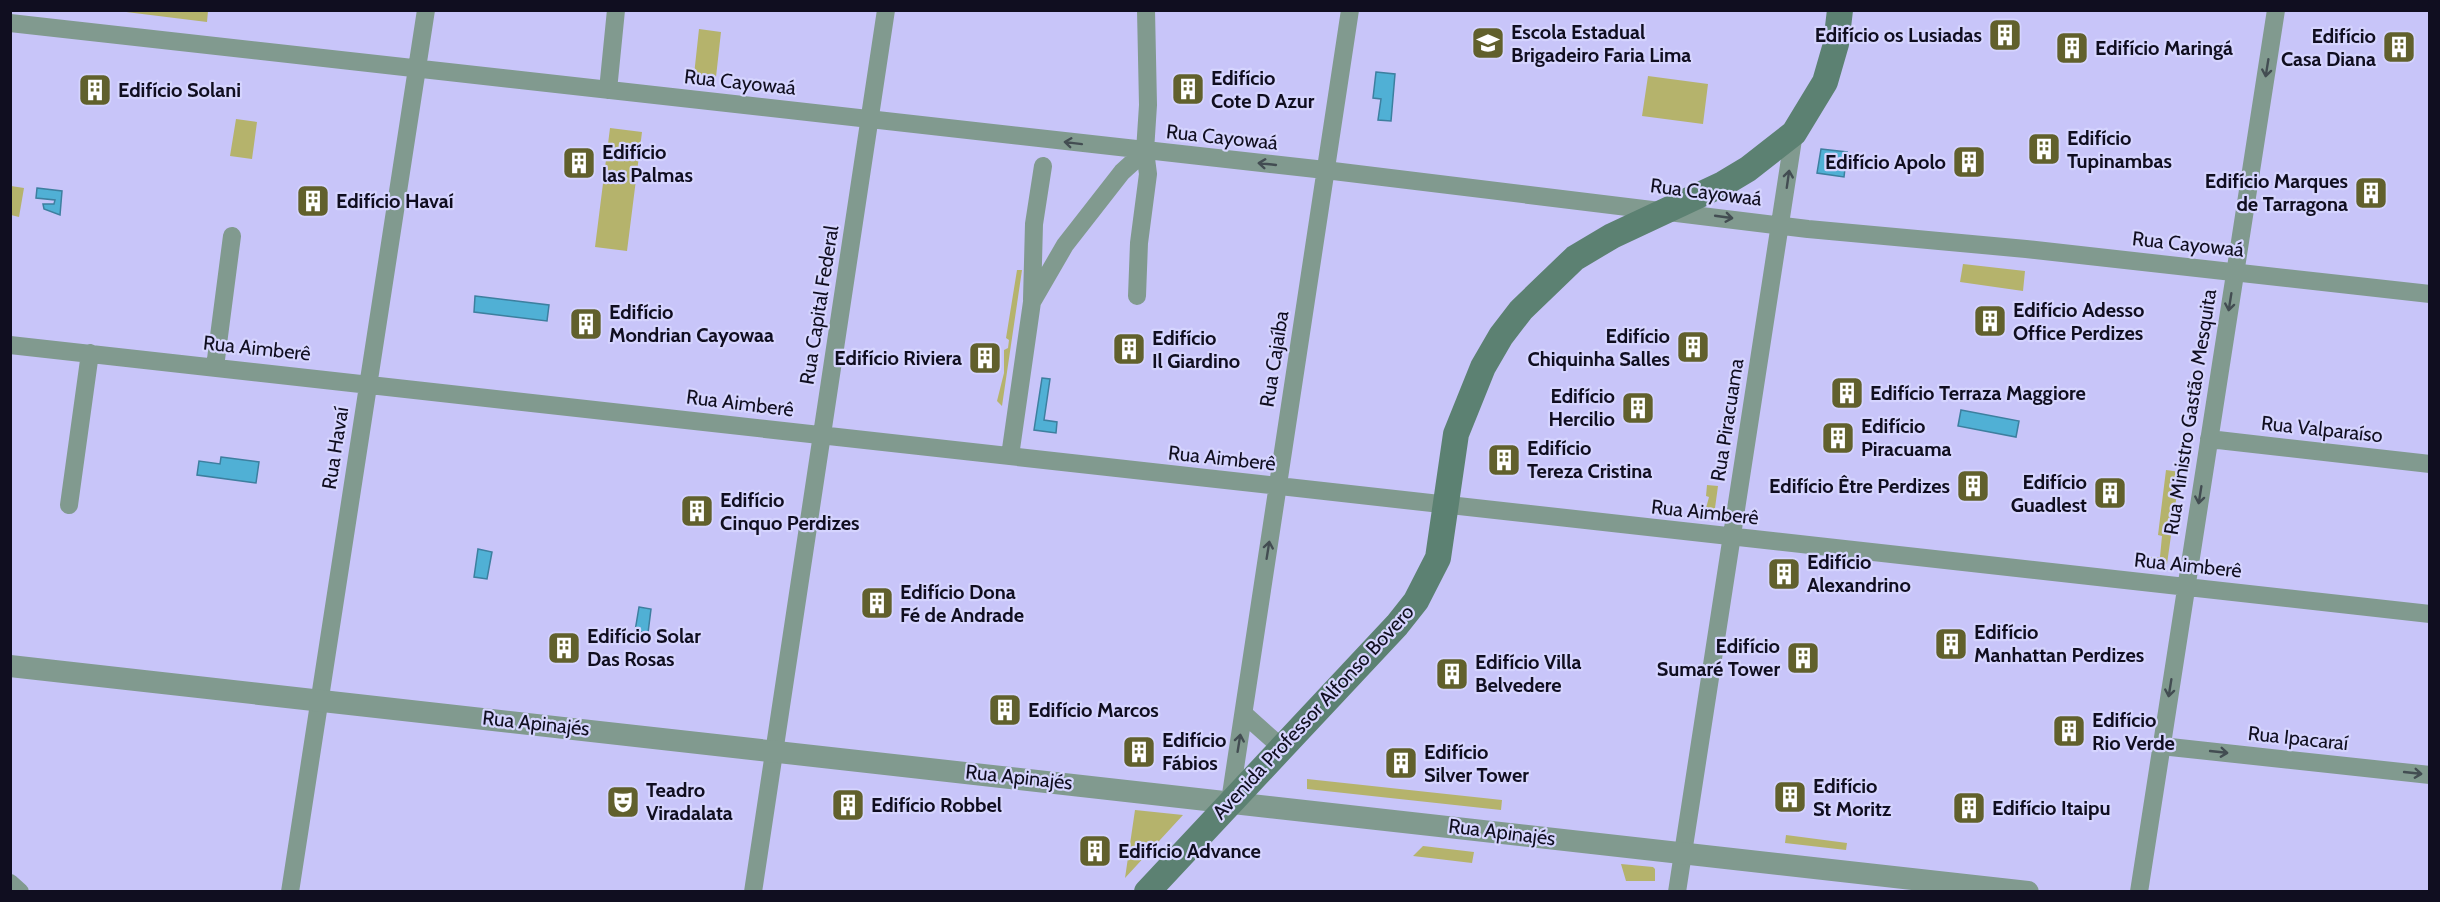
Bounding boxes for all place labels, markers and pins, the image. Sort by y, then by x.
building icon: Edifício os Lusiadas [1987,17,2023,53]
place label: Escola Estadual Brigadeiro Faria Lima [1511,20,1691,67]
place label: Edifício os Lusiadas [1815,23,1982,47]
place label: Edifício Casa Diana [2281,24,2376,71]
school or university icon: Escola Estadual Brigadeiro Faria Lima [1470,25,1506,61]
building icon: Edifício Casa Diana [2381,29,2417,65]
building icon: Edifício Maringá [2054,30,2090,66]
place label: Edifício Maringá [2095,36,2233,60]
place label: Edifício Cote D Azur [1211,66,1315,113]
building icon: Edifício Cote D Azur [1170,71,1206,107]
building icon: Edifício Solani [77,72,113,108]
place label: Edifício Solani [118,78,241,102]
place label: Edifício Tupinambas [2067,126,2172,173]
building icon: Edifício Tupinambas [2026,131,2062,167]
place label: Edifício las Palmas [602,140,693,187]
building icon: Edifício Apolo [1951,144,1987,180]
building icon: Edifício las Palmas [561,145,597,181]
place label: Edifício Apolo [1825,150,1946,174]
place label: Edifício Marques de Tarragona [2205,169,2348,216]
building icon: Edifício Marques de Tarragona [2353,175,2389,211]
building icon: Edifício Havaí [295,183,331,219]
place label: Edifício Havaí [336,189,454,213]
place label: Edifício Adesso Office Perdizes [2013,298,2144,345]
place label: Edifício Mondrian Cayowaa [609,300,774,347]
building icon: Edifício Adesso Office Perdizes [1972,303,2008,339]
building icon: Edifício Mondrian Cayowaa [568,306,604,342]
place label: Edifício Chiquinha Salles [1527,324,1670,371]
place label: Edifício Il Giardino [1152,326,1240,373]
building icon: Edifício Chiquinha Salles [1675,329,1711,365]
building icon: Edifício Il Giardino [1111,331,1147,367]
building icon: Edifício Riviera [967,340,1003,376]
place label: Edifício Riviera [834,346,962,370]
building icon: Edifício Terraza Maggiore [1829,375,1865,411]
place label: Edifício Terraza Maggiore [1870,381,2086,405]
place label: Edifício Hercilio [1549,384,1615,431]
building icon: Edifício Hercilio [1620,390,1656,426]
place label: Edifício Piracuama [1861,414,1952,461]
building icon: Edifício Piracuama [1820,420,1856,456]
place label: Edifício Tereza Cristina [1527,436,1652,483]
building icon: Edifício Tereza Cristina [1486,442,1522,478]
building icon: Edifício Être Perdizes [1955,468,1991,504]
place label: Edifício Guadlest [2011,470,2087,517]
place label: Edifício Être Perdizes [1769,474,1950,498]
building icon: Edifício Guadlest [2092,475,2128,511]
place label: Edifício Cinquo Perdizes [720,488,860,535]
building icon: Edifício Cinquo Perdizes [679,493,715,529]
place label: Edifício Alexandrino [1807,550,1911,597]
building icon: Edifício Alexandrino [1766,556,1802,592]
place label: Edifício Dona Fé de Andrade [900,580,1024,627]
building icon: Edifício Dona Fé de Andrade [859,585,895,621]
place label: Edifício Manhattan Perdizes [1974,620,2144,667]
place label: Edifício Solar Das Rosas [587,624,701,671]
building icon: Edifício Manhattan Perdizes [1933,626,1969,662]
building icon: Edifício Solar Das Rosas [546,630,582,666]
place label: Edifício Sumaré Tower [1657,634,1780,681]
building icon: Edifício Sumaré Tower [1785,640,1821,676]
place label: Edifício Villa Belvedere [1475,650,1582,697]
building icon: Edifício Villa Belvedere [1434,656,1470,692]
building icon: Edifício Marcos [987,692,1023,728]
place label: Edifício Marcos [1028,698,1159,722]
place label: Edifício Rio Verde [2092,708,2175,755]
building icon: Edifício Rio Verde [2051,713,2087,749]
place label: Edifício Fábios [1162,728,1227,775]
building icon: Edifício Fábios [1121,734,1157,770]
place label: Edifício Silver Tower [1424,740,1529,787]
building icon: Edifício Silver Tower [1383,745,1419,781]
place label: Edifício St Moritz [1813,774,1892,821]
place label: Teadro Viradalata [646,778,733,825]
building icon: Edifício St Moritz [1772,779,1808,815]
theatre icon: Teadro Viradalata [605,784,641,820]
building icon: Edifício Robbel [830,787,866,823]
building icon: Edifício Itaipu [1951,790,1987,826]
place label: Edifício Robbel [871,793,1002,817]
place label: Edifício Itaipu [1992,796,2111,820]
building icon: Edifício Advance [1077,833,1113,869]
place label: Edifício Advance [1118,839,1261,863]

